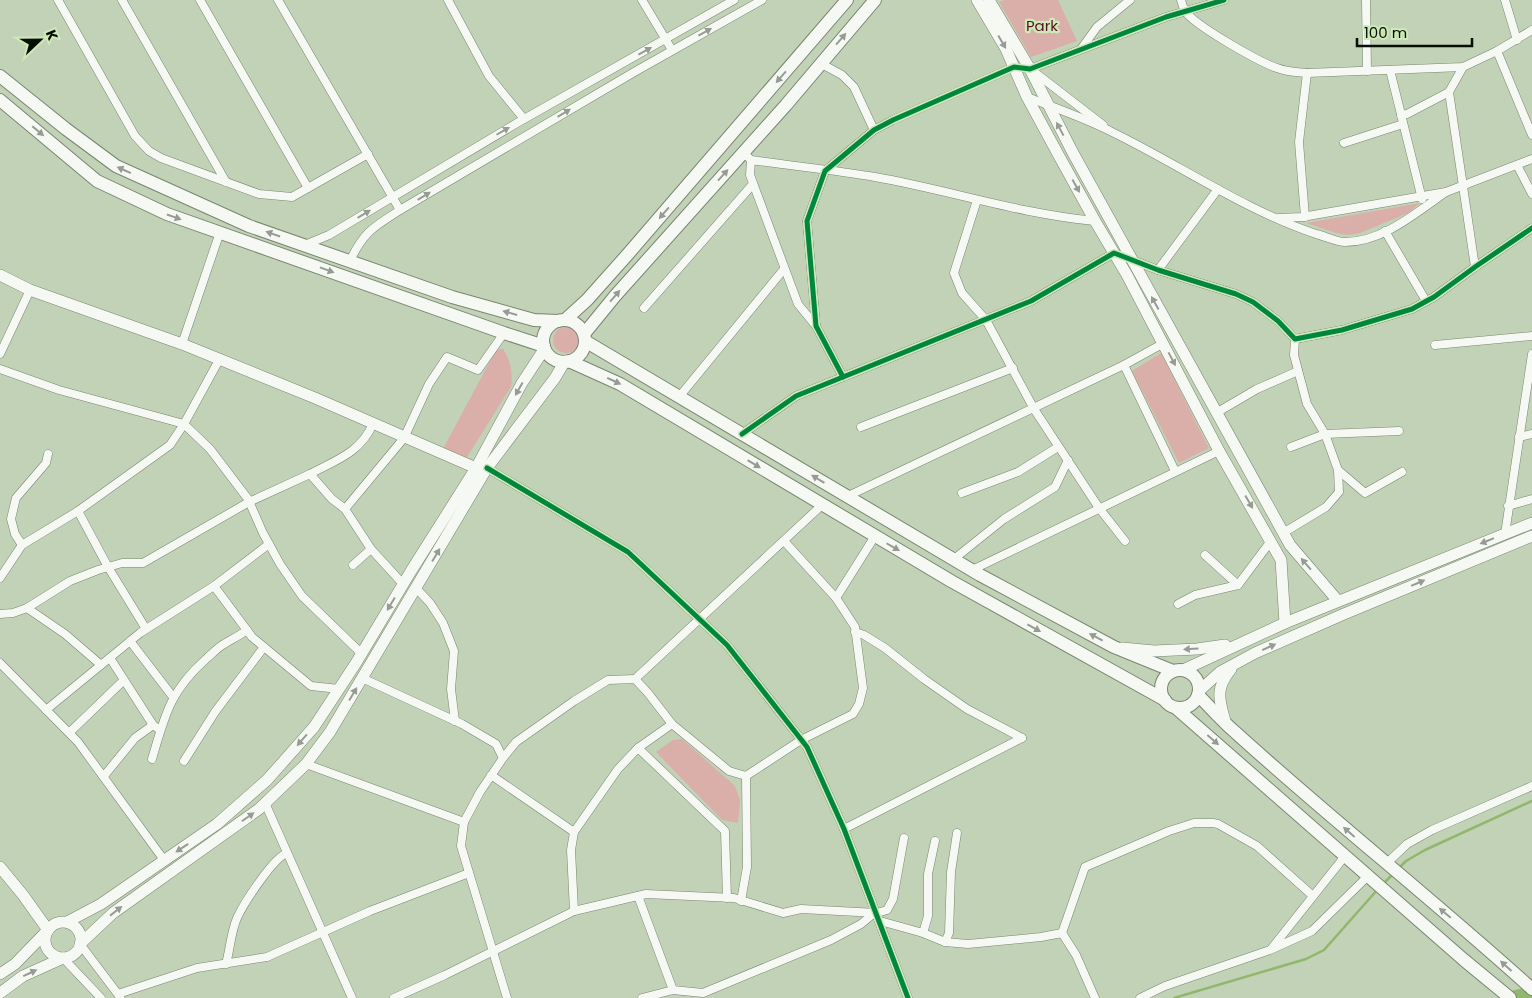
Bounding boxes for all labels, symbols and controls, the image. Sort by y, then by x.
north arrow [15,15,65,65]
park label: Park [1026,15,1058,36]
scale bar [1357,15,1472,47]
text: 100 m [1364,22,1407,43]
text: K [41,27,63,44]
one-way arrow [697,28,712,36]
one-way arrow [835,34,847,46]
one-way arrow [997,36,1006,49]
one-way arrow [638,46,651,55]
one-way arrow [776,70,787,83]
one-way arrow [558,109,571,118]
one-way arrow [1056,122,1064,137]
one-way arrow [31,125,44,136]
one-way arrow [496,127,511,135]
one-way arrow [117,166,131,174]
one-way arrow [717,170,729,182]
one-way arrow [1072,179,1080,194]
one-way arrow [418,191,431,200]
one-way arrow [658,206,669,219]
one-way arrow [357,210,370,219]
one-way arrow [167,213,182,221]
one-way arrow [266,230,281,237]
one-way arrow [320,267,335,275]
one-way arrow [609,291,621,303]
one-way arrow [1151,295,1159,310]
one-way arrow [503,309,518,317]
one-way arrow [1168,352,1176,366]
one-way arrow [607,378,621,386]
one-way arrow [515,382,523,397]
one-way arrow [747,460,760,469]
one-way arrow [811,474,825,483]
one-way arrow [1245,495,1253,509]
one-way arrow [1480,538,1494,546]
one-way arrow [886,543,901,551]
one-way arrow [432,548,441,561]
one-way arrow [1301,558,1312,571]
one-way arrow [1411,579,1426,587]
one-way arrow [387,598,396,611]
one-way arrow [1028,623,1041,632]
one-way arrow [1089,633,1103,641]
one-way arrow [1262,642,1276,650]
one-way arrow [1183,646,1199,654]
one-way arrow [349,688,358,701]
one-way arrow [296,733,308,745]
one-way arrow [1206,734,1218,746]
one-way arrow [242,812,255,822]
one-way arrow [1343,826,1356,837]
one-way arrow [175,843,189,853]
one-way arrow [109,906,123,916]
one-way arrow [1439,907,1452,918]
one-way arrow [1500,960,1513,971]
one-way arrow [23,969,37,977]

